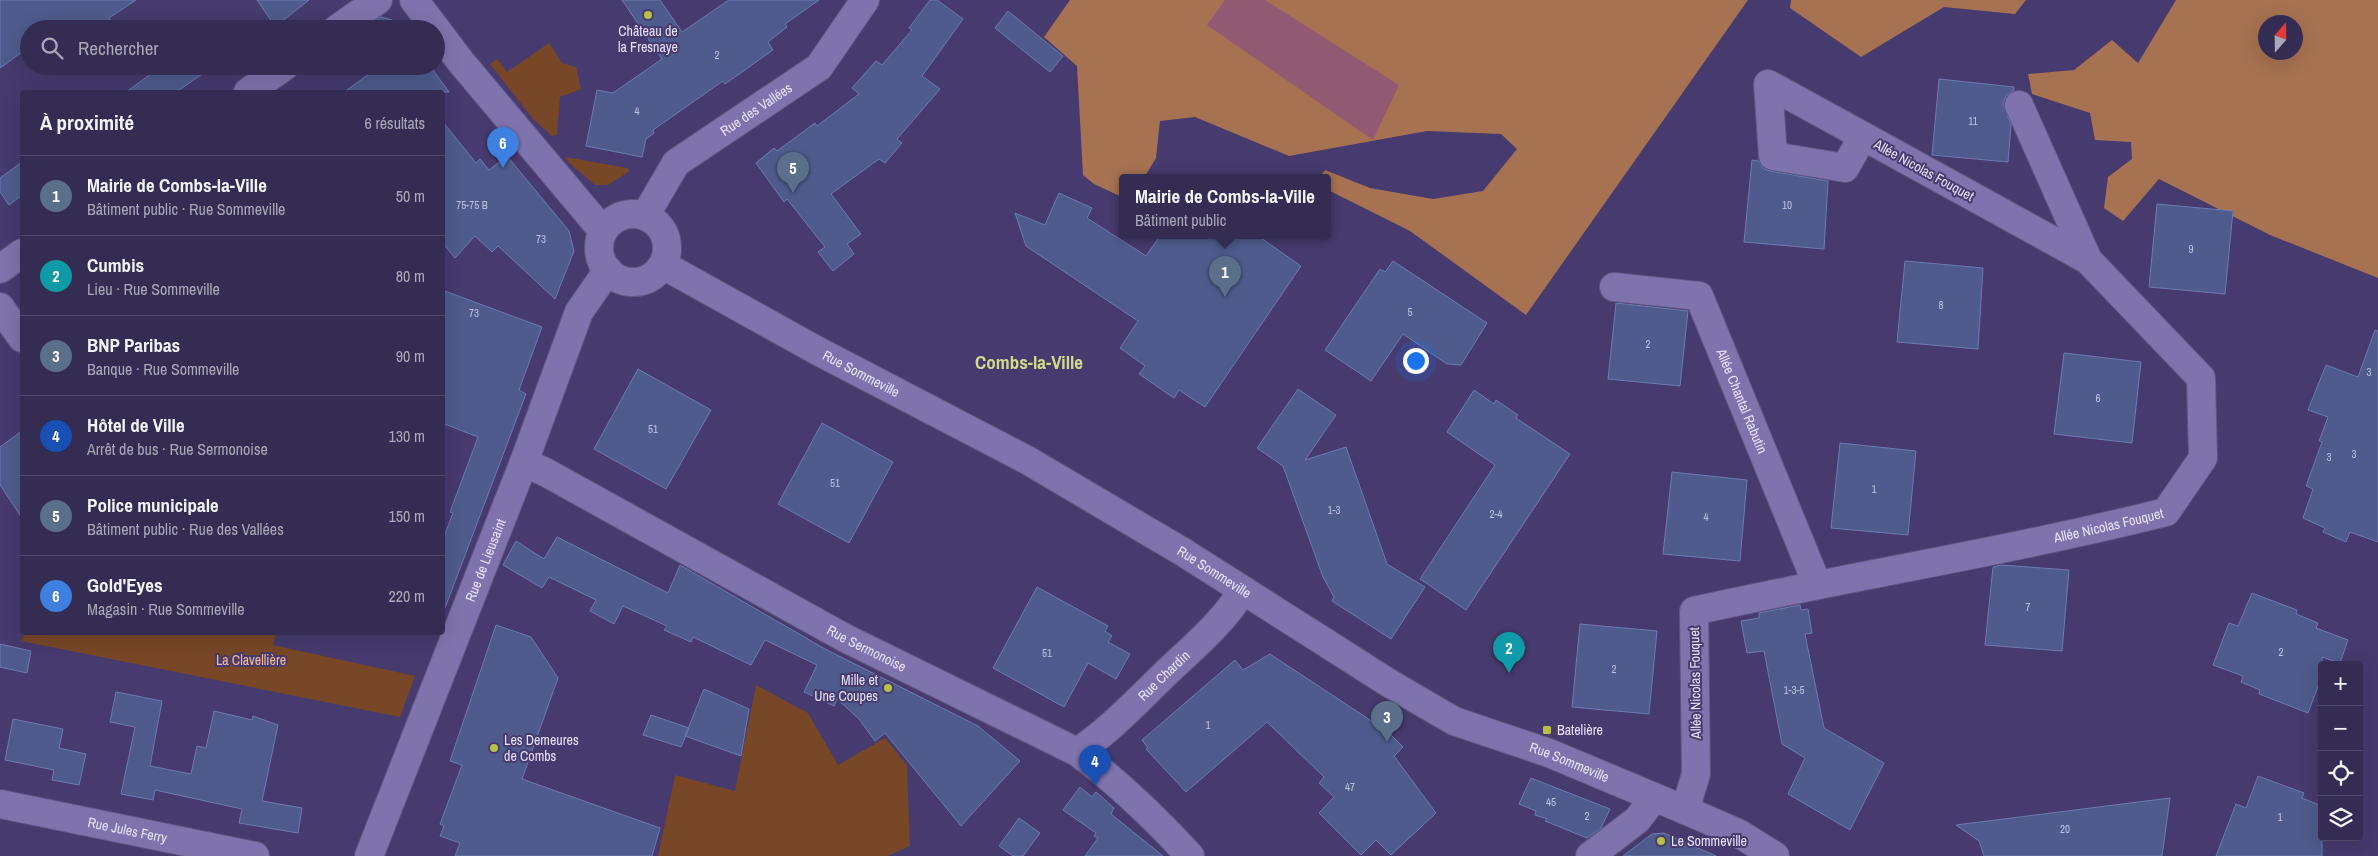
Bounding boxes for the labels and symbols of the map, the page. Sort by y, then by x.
marker: Château de la Fresnaye [642,9,654,21]
north arrow [2258,15,2303,60]
place label: Château de la Fresnaye [618,22,678,56]
house number: 2 [714,48,720,62]
street label: Rue des Vallées [717,78,796,140]
house number: 4 [634,104,640,118]
house number: 11 [1968,114,1978,128]
pin: 6 [487,127,519,168]
street label: Allée Nicolas Fouquet [1870,135,1977,205]
pin: 5 [777,152,809,193]
house number: 75-75 B [456,198,488,212]
house number: 10 [1782,198,1792,212]
house number: 73 [536,232,546,246]
house number: 9 [2188,242,2194,256]
pin: 1 [1209,256,1241,297]
house number: 8 [1938,298,1944,312]
house number: 5 [1407,305,1413,319]
house number: 73 [469,306,479,320]
house number: 2 [1645,337,1651,351]
street label: Allée Chantal Rabutin [1712,345,1772,456]
street label: Rue Sommeville [820,346,903,401]
your location [1403,348,1429,374]
district label: Combs-la-Ville [975,349,1083,375]
house number: 3 [2366,365,2372,379]
house number: 6 [2095,391,2101,405]
house number: 51 [648,422,658,436]
house number: 3 [2351,447,2357,461]
house number: 3 [2326,450,2332,464]
house number: 51 [830,476,840,490]
house number: 1 [1871,482,1877,496]
house number: 1-3 [1327,503,1341,517]
street label: Allée Nicolas Fouquet [2051,504,2165,547]
house number: 2-4 [1489,507,1503,521]
house number: 4 [1703,510,1709,524]
street label: Rue de Lieusaint [461,516,510,604]
street label: Rue Sommeville [1174,542,1255,602]
house number: 7 [2025,600,2031,614]
street label: Rue Sermonoise [824,621,909,676]
street label: Allée Nicolas Fouquet [1685,627,1705,740]
pin: 2 [1493,632,1525,673]
house number: 2 [2278,645,2284,659]
house number: 51 [1042,646,1052,660]
street label: Rue Chardin [1134,646,1194,705]
park label: La Clavellière [216,651,286,669]
house number: 2 [1611,662,1617,676]
place label: Mille et Une Coupes [814,671,878,705]
marker: Mille et Une Coupes [882,682,894,694]
house number: 1-3-5 [1783,683,1805,697]
pin: 3 [1371,701,1403,742]
house number: 1 [1205,718,1211,732]
place label: Batelière [1557,721,1603,739]
marker: Batelière [1541,724,1553,736]
place label: Les Demeures de Combs [504,731,579,765]
street label: Rue Sommeville [1527,738,1612,786]
marker: Les Demeures de Combs [488,742,500,754]
pin: 4 [1079,745,1111,786]
house number: 47 [1345,780,1355,794]
house number: 45 [1546,795,1556,809]
house number: 2 [1584,809,1590,823]
house number: 1 [2277,810,2283,824]
street label: Rue Jules Ferry [86,813,169,847]
house number: 20 [2060,822,2070,836]
place label: Le Sommeville [1671,832,1747,850]
marker: Le Sommeville [1655,835,1667,847]

